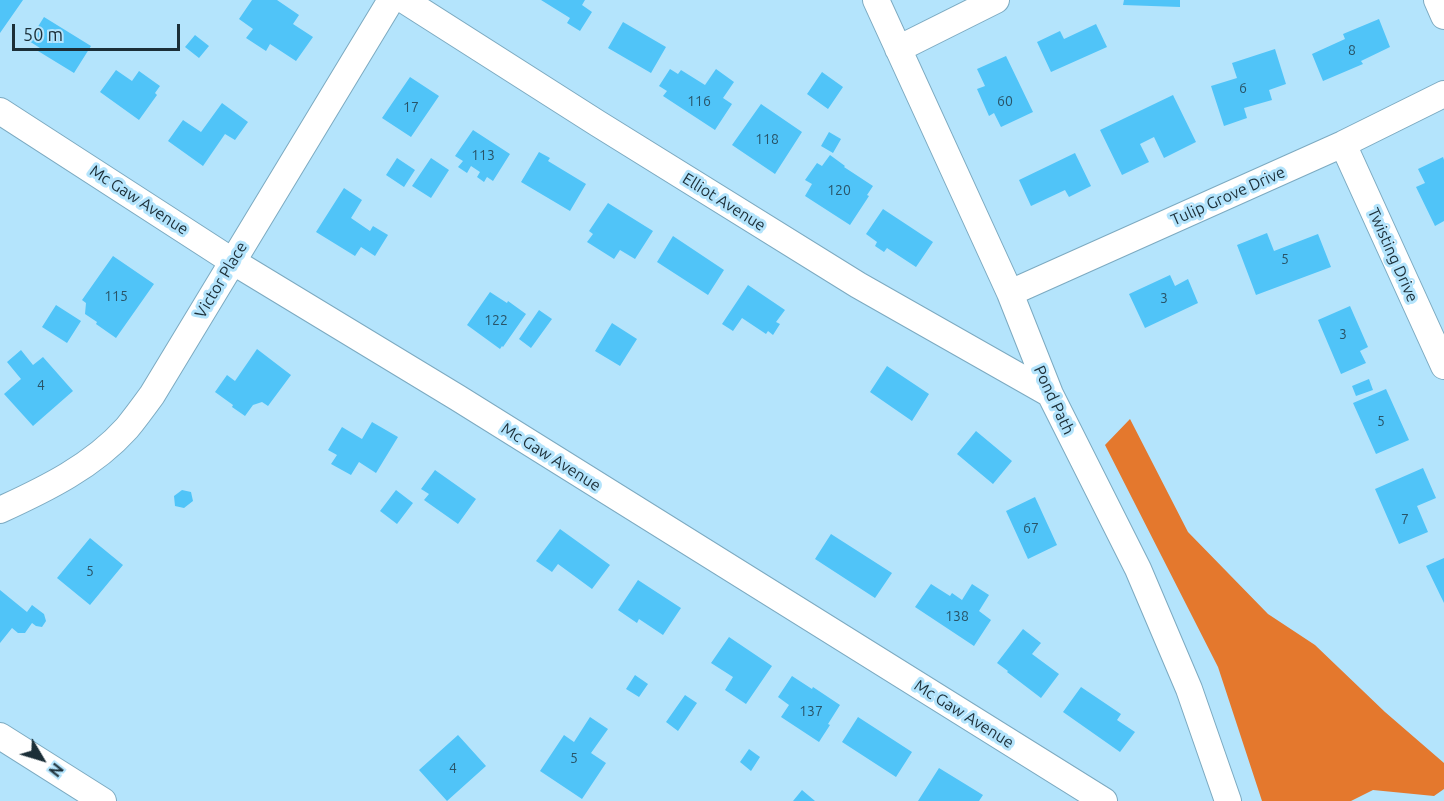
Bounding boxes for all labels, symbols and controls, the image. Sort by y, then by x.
scale bar [15,12,183,50]
text: 50 m [23,24,63,44]
house number: 8 [1348,42,1356,58]
house number: 6 [1239,80,1247,96]
house number: 116 [687,93,711,109]
house number: 60 [997,93,1013,109]
house number: 17 [403,99,419,115]
house number: 118 [755,131,779,147]
house number: 113 [471,147,495,163]
street label: Mc Gaw Avenue [86,161,192,239]
street label: Tulip Grove Drive [1168,162,1288,230]
street label: Elliot Avenue [679,169,769,235]
house number: 120 [827,182,851,198]
street label: Twisting Drive [1364,205,1422,305]
street label: Victor Place [191,238,251,322]
house number: 5 [1281,251,1289,267]
house number: 115 [104,288,128,304]
house number: 3 [1160,290,1168,306]
house number: 122 [484,312,508,328]
house number: 3 [1339,326,1347,342]
street label: Pond Path [1030,362,1078,438]
house number: 4 [37,377,45,393]
house number: 5 [1377,413,1385,429]
street label: Mc Gaw Avenue [498,419,604,495]
house number: 7 [1401,511,1409,527]
house number: 67 [1023,520,1039,536]
house number: 5 [86,563,94,579]
house number: 138 [945,608,969,624]
street label: Mc Gaw Avenue [911,676,1017,752]
house number: 137 [799,703,823,719]
north arrow [12,729,72,789]
house number: 5 [570,750,578,766]
text: N [45,760,67,780]
house number: 4 [449,760,457,776]

